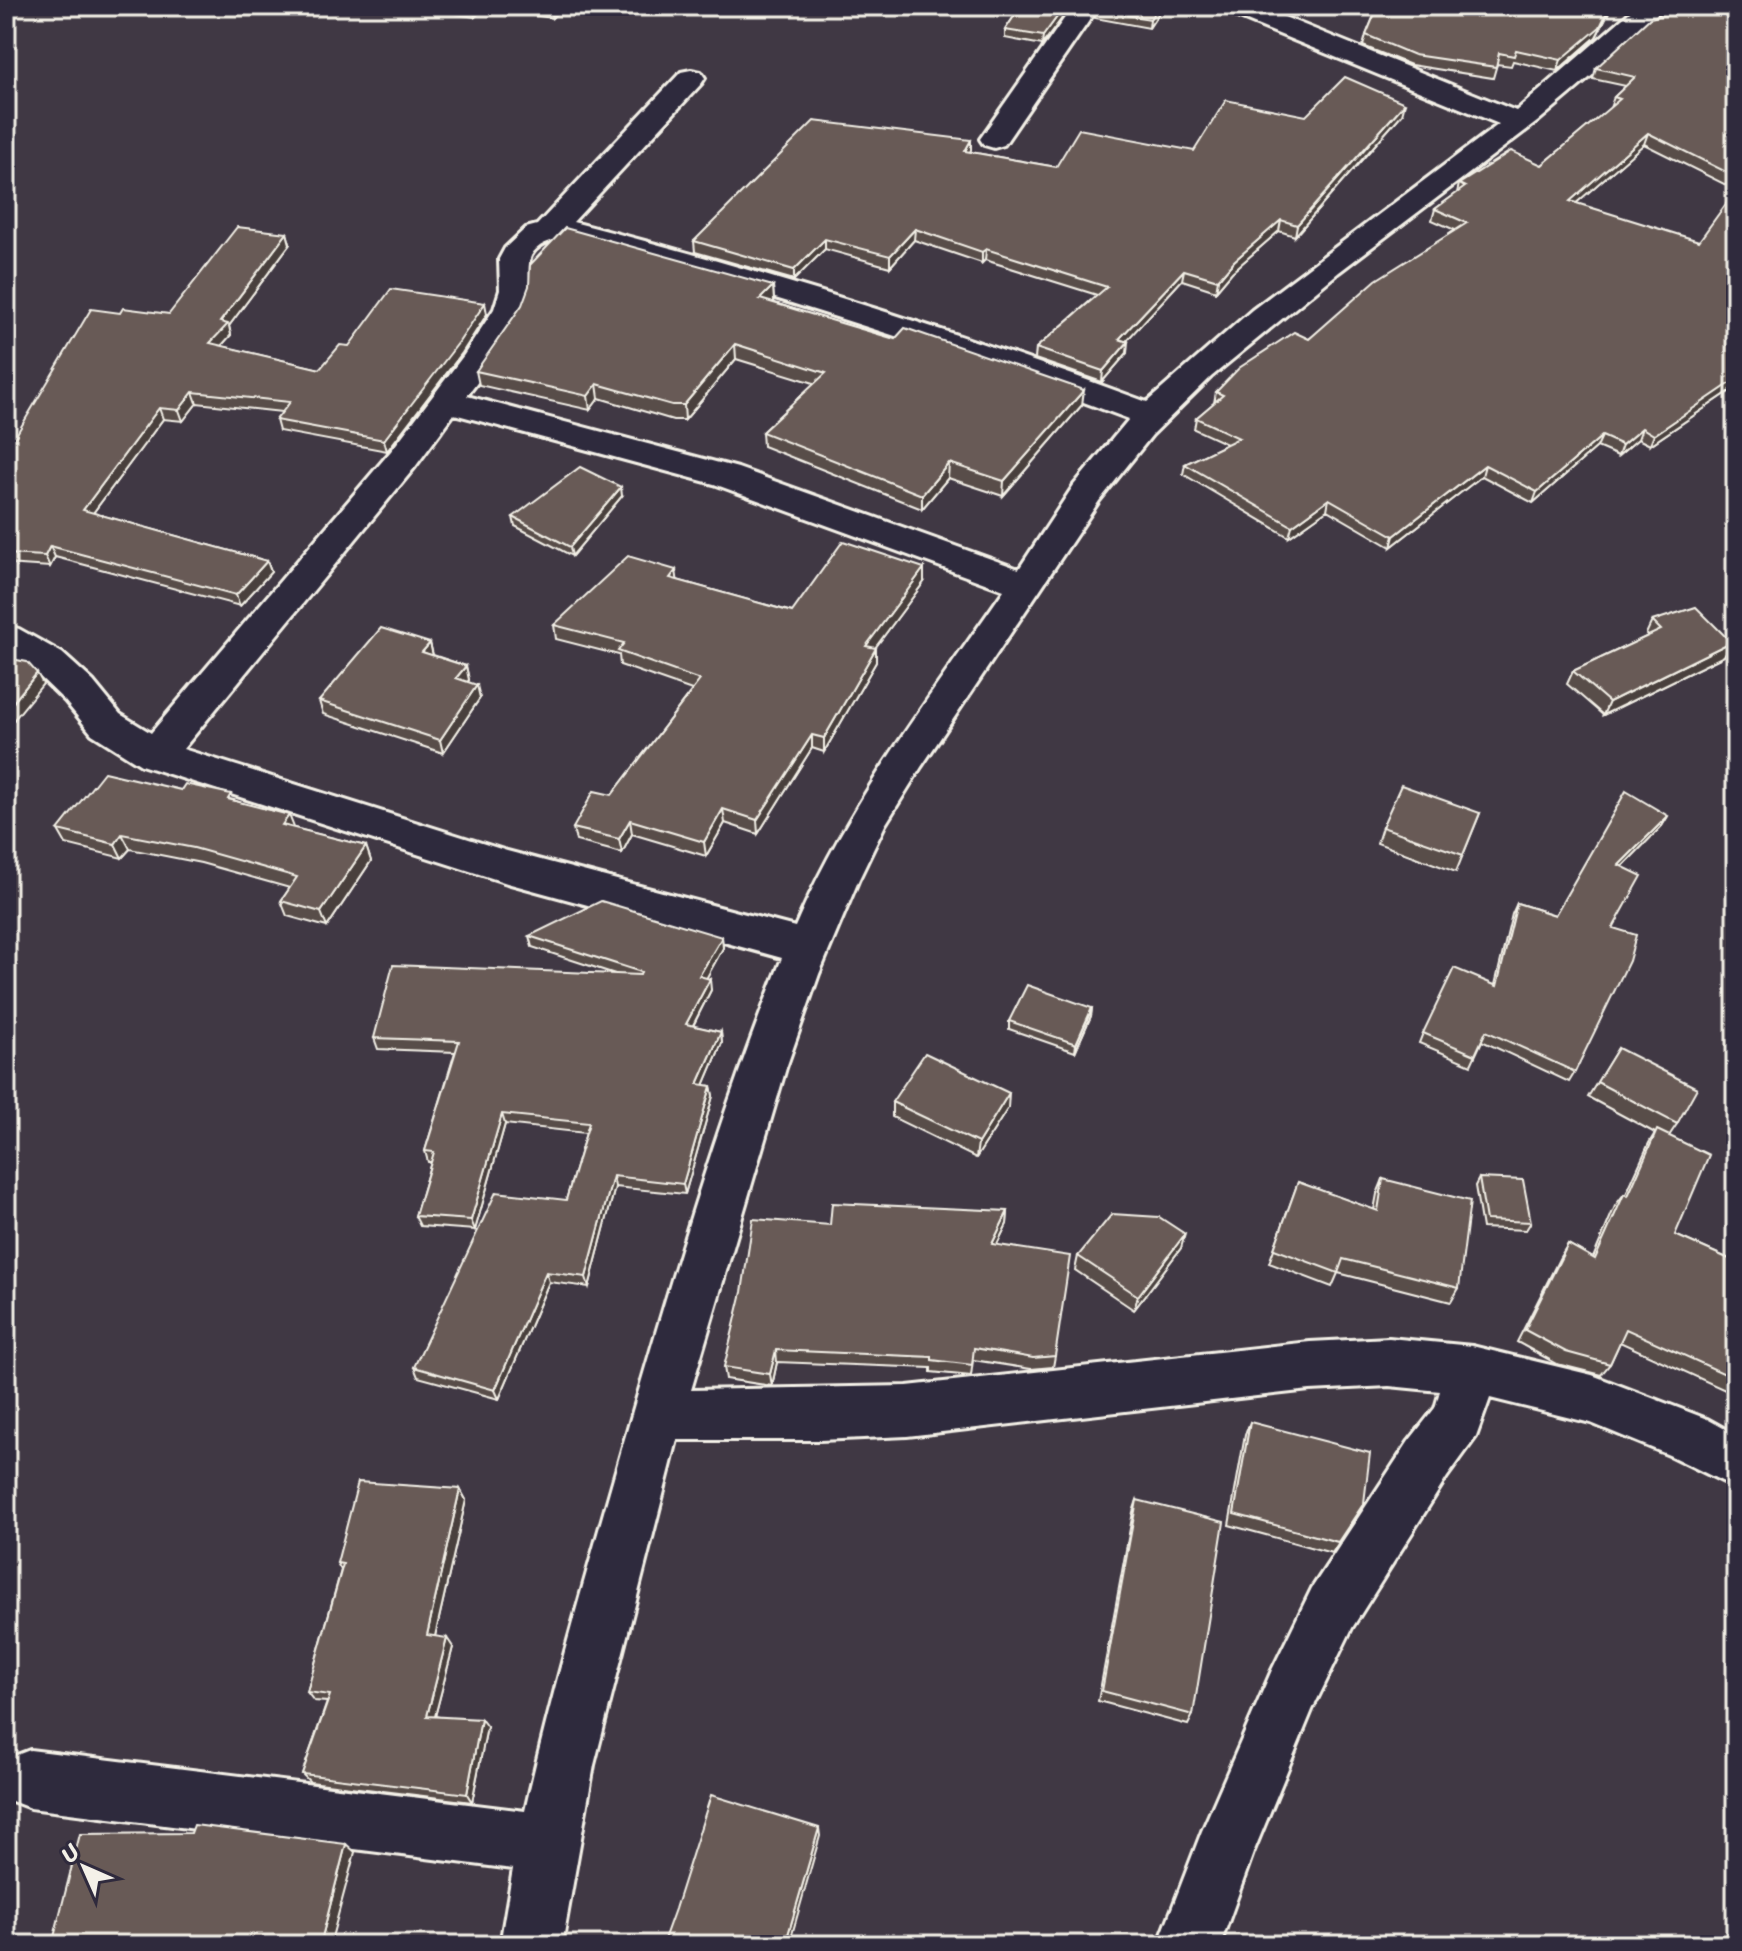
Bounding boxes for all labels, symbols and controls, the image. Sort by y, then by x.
north arrow [44,1827,124,1907]
text: U [51,1833,90,1872]

